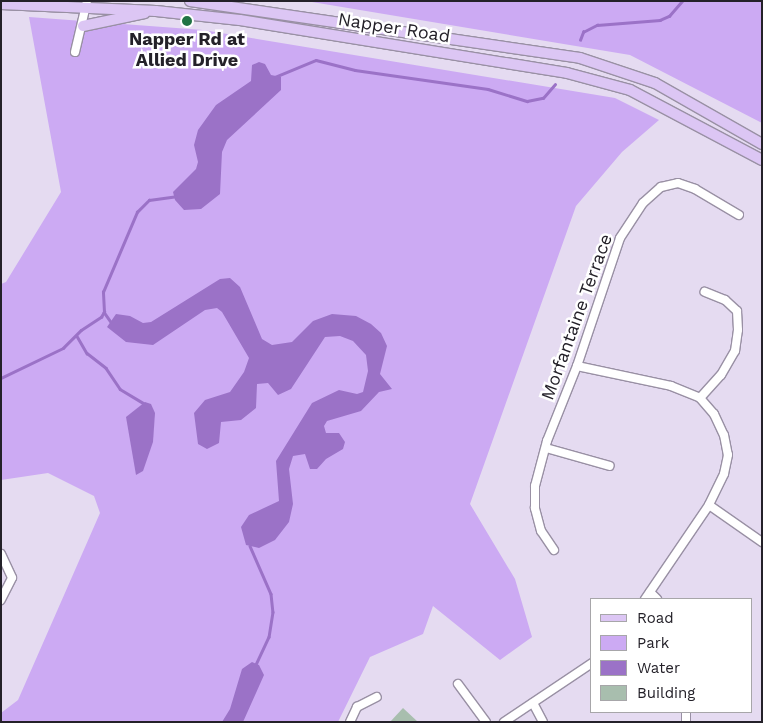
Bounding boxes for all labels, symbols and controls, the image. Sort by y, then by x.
street label: Napper Road [336,8,452,48]
marker: Napper Rd at Allied Drive [181,15,193,27]
place label: Napper Rd at Allied Drive [129,29,245,72]
street label: Morfantaine Terrace [537,231,617,403]
legend [590,598,753,713]
text: Road [637,609,674,627]
text: Park [637,634,669,652]
text: Water [637,659,680,677]
text: Building [637,684,695,702]

